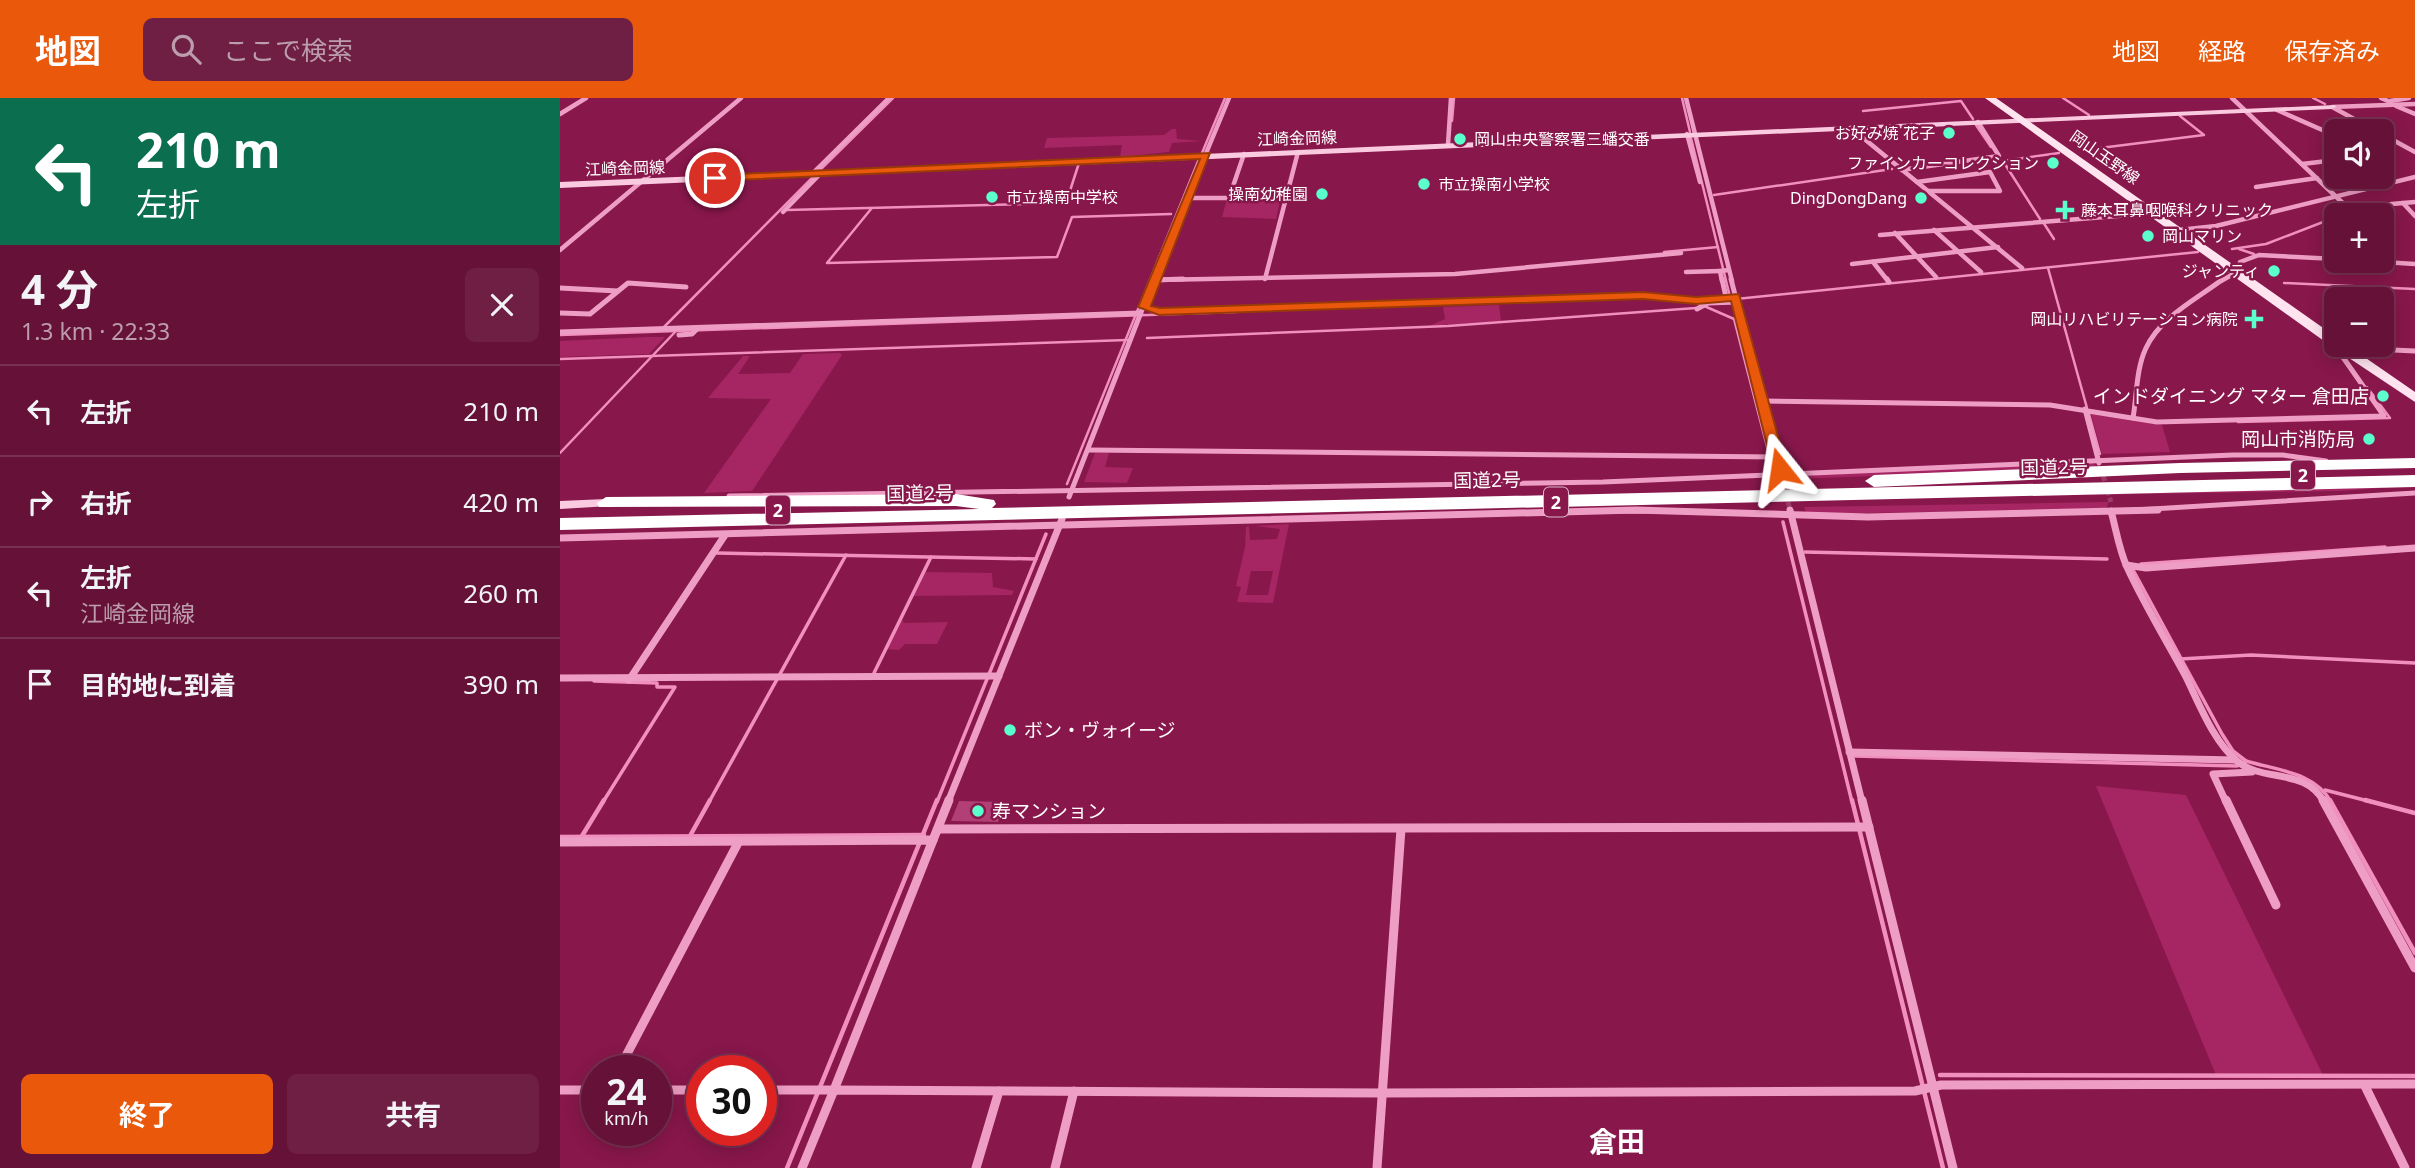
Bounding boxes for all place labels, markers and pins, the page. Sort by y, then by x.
place label: お好み焼 花子 [1835,122,1935,144]
marker: お好み焼 花子 [1941,125,1957,141]
place label: 岡山中央警察署三蟠交番 [1474,128,1650,150]
marker: 岡山中央警察署三蟠交番 [1452,131,1468,147]
pin [685,148,745,208]
place label: ファインカーコレクション [1847,152,2039,174]
marker: ファインカーコレクション [2045,155,2061,171]
place label: 市立操南小学校 [1438,173,1550,195]
marker: 市立操南小学校 [1416,176,1432,192]
place label: 操南幼稚園 [1228,183,1308,205]
place label: 市立操南中学校 [1006,186,1118,208]
marker: 操南幼稚園 [1314,186,1330,202]
place label: DingDongDang [1790,187,1907,209]
marker: 市立操南中学校 [984,189,1000,205]
marker: DingDongDang [1913,190,1929,206]
place label: 藤本耳鼻咽喉科クリニック [2081,199,2273,221]
marker: 藤本耳鼻咽喉科クリニック [2055,200,2075,220]
place label: 岡山マリン [2162,225,2242,247]
marker: 岡山マリン [2140,228,2156,244]
place label: ジャンティ [2182,260,2260,282]
marker: ジャンティ [2266,263,2282,279]
place label: 岡山リハビリテーション病院 [2030,308,2238,330]
marker: 岡山リハビリテーション病院 [2244,309,2264,329]
place label: インドダイニング マター 倉田店 [2093,383,2369,409]
marker: インドダイニング マター 倉田店 [2375,388,2391,404]
place label: 岡山市消防局 [2241,426,2355,452]
marker: 岡山市消防局 [2361,431,2377,447]
place label: ボン・ヴォイージ [1024,717,1176,743]
marker: ボン・ヴォイージ [1002,722,1018,738]
place label: 寿マンション [992,798,1106,824]
marker: 寿マンション [970,803,986,819]

